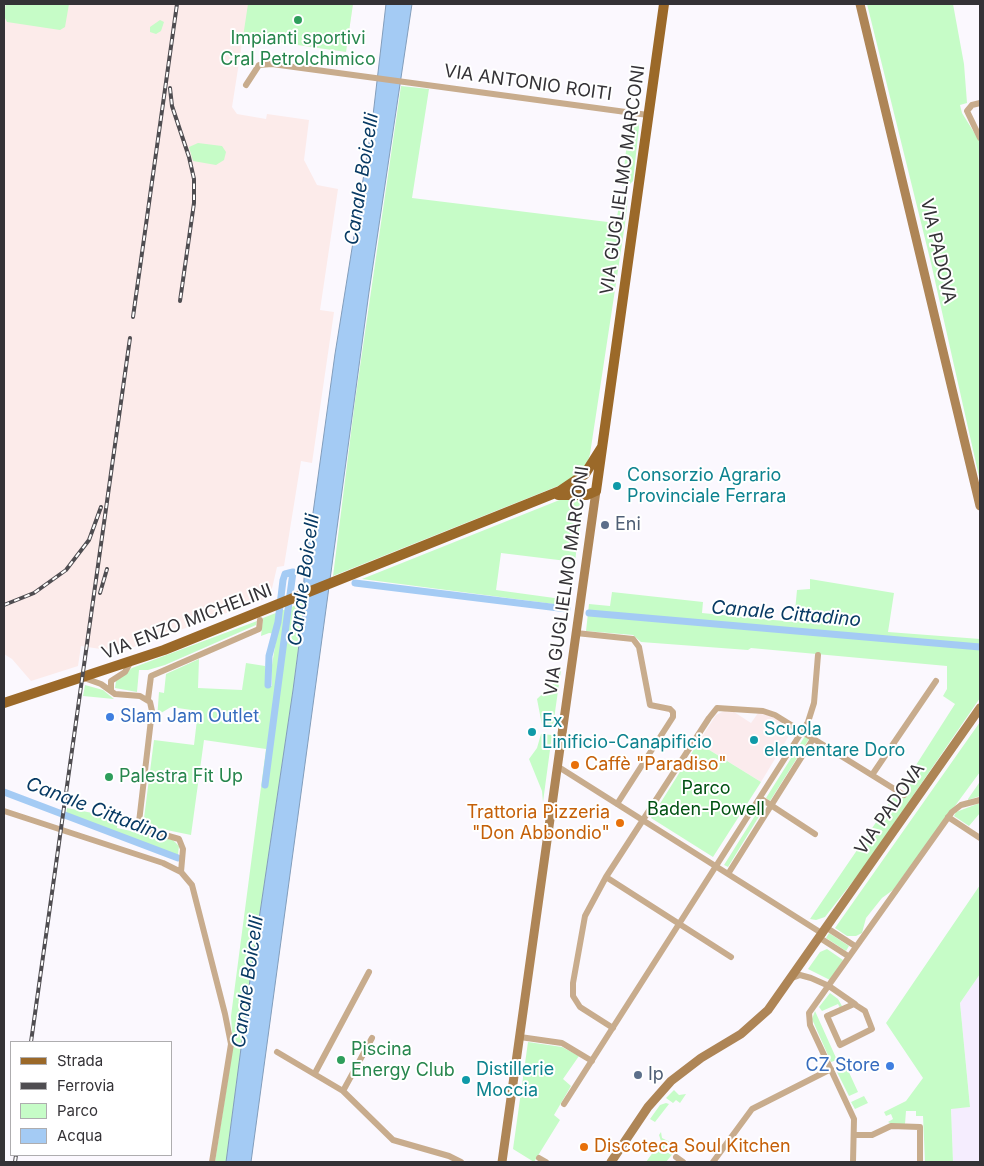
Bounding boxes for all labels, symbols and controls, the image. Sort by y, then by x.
marker: Impianti sportivi Cral Petrolchimico [292,14,304,26]
place label: Impianti sportivi Cral Petrolchimico [220,28,376,70]
street label: VIA ANTONIO ROITI [443,61,613,105]
street label: VIA GUGLIELMO MARCONI [596,64,650,296]
water label: Canale Boicelli [340,111,384,247]
street label: VIA PADOVA [915,196,961,306]
street label: VIA GUGLIELMO MARCONI [540,465,594,697]
place label: Consorzio Agrario Provinciale Ferrara [627,465,786,508]
marker: Consorzio Agrario Provinciale Ferrara [611,480,623,492]
water label: Canale Boicelli [283,512,325,648]
place label: Eni [615,514,641,536]
marker: Eni [599,519,611,531]
street label: VIA ENZO MICHELINI [99,580,275,664]
water label: Canale Cittadino [710,596,862,632]
place label: Slam Jam Outlet [120,706,259,728]
marker: Slam Jam Outlet [104,711,116,723]
place label: Ex Linificio-Canapificio [542,711,712,754]
place label: Scuola elementare Doro [764,719,905,762]
marker: Ex Linificio-Canapificio [526,726,538,738]
marker: Scuola elementare Doro [748,734,760,746]
place label: Caffè "Paradiso" [585,754,727,776]
marker: Caffè "Paradiso" [569,759,581,771]
street label: VIA PADOVA [850,759,930,859]
place label: Palestra Fit Up [119,766,243,788]
marker: Palestra Fit Up [103,771,115,783]
water label: Canale Cittadino [23,772,171,848]
park label: Parco Baden-Powell [647,778,765,821]
place label: Trattoria Pizzeria "Don Abbondio" [466,802,610,844]
marker: Trattoria Pizzeria "Don Abbondio" [614,817,626,829]
water label: Canale Boicelli [227,914,269,1050]
place label: Piscina Energy Club [351,1039,455,1082]
legend [10,1041,172,1156]
text: Strada [57,1051,103,1070]
marker: Piscina Energy Club [335,1054,347,1066]
place label: CZ Store [805,1055,880,1077]
place label: Distillerie Moccia [476,1059,554,1102]
marker: CZ Store [884,1060,896,1072]
place label: Ip [648,1064,664,1086]
marker: Ip [632,1069,644,1081]
marker: Distillerie Moccia [460,1074,472,1086]
text: Ferrovia [57,1076,114,1095]
text: Parco [57,1101,98,1120]
text: Acqua [57,1126,102,1145]
place label: Discoteca Soul Kitchen [594,1136,791,1158]
marker: Discoteca Soul Kitchen [578,1141,590,1153]

